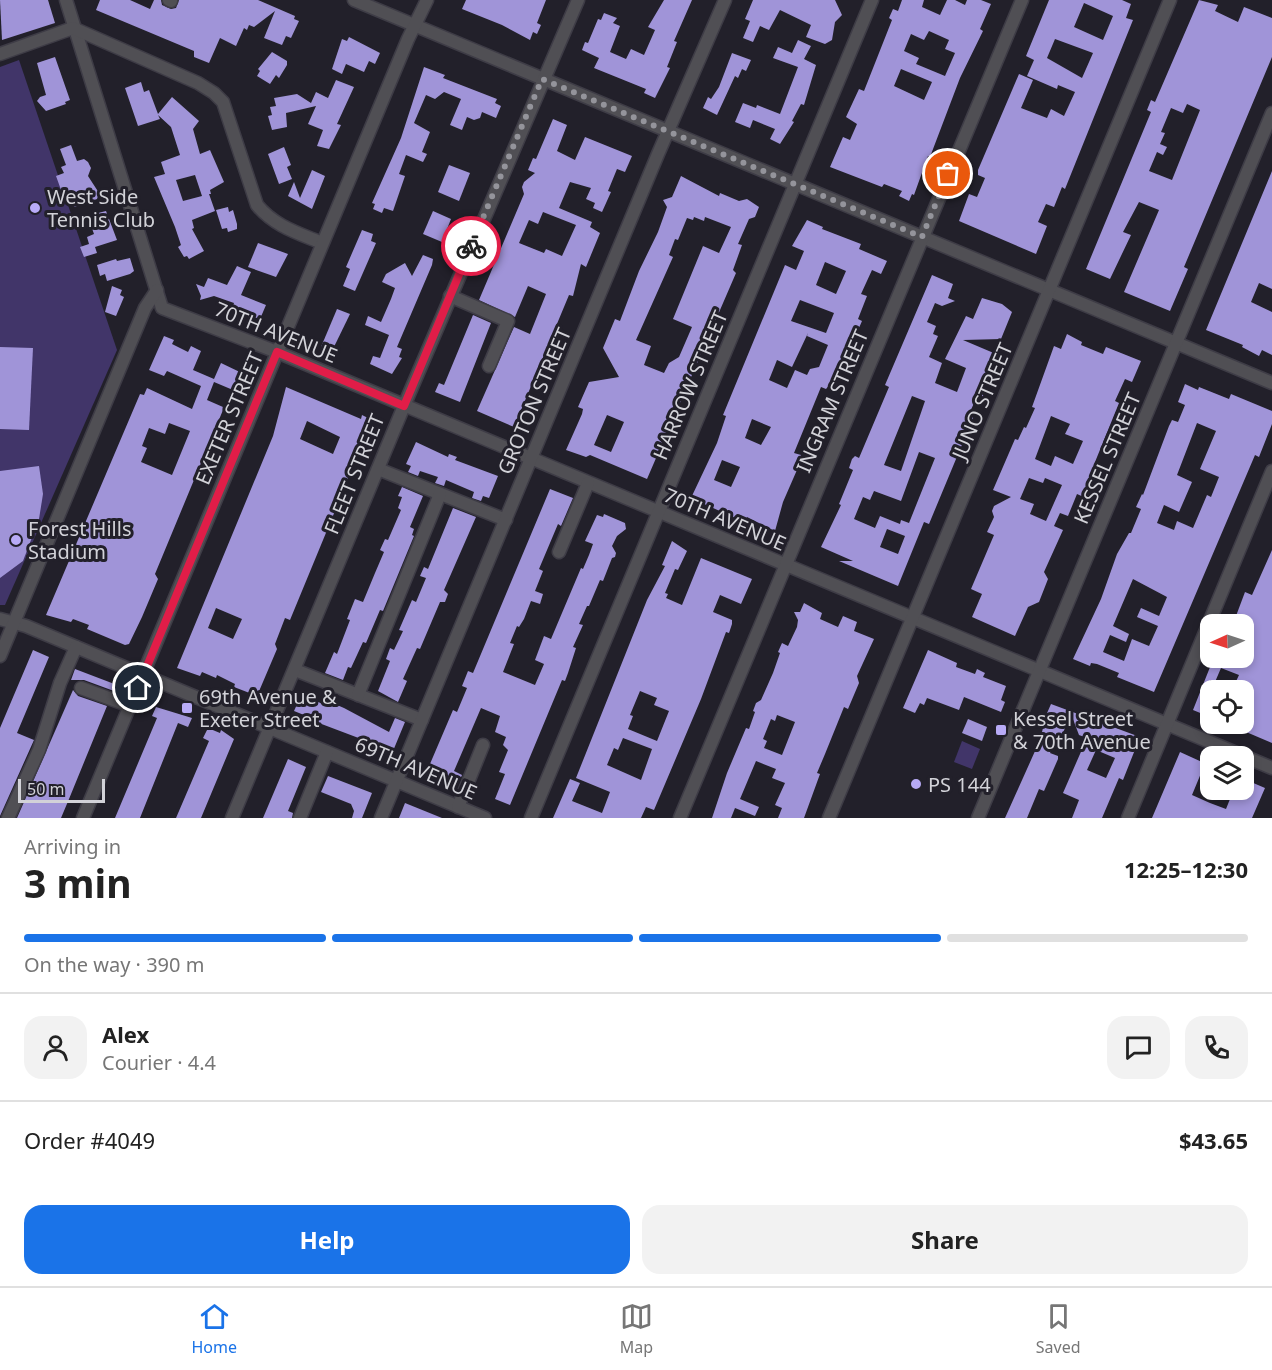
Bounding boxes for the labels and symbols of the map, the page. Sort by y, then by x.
pin [922,148,973,199]
place label: West Side Tennis Club [47,183,155,233]
marker: West Side Tennis Club [28,201,42,215]
courier [441,216,501,276]
street label: 70TH AVENUE [211,295,341,369]
street label: HARROW STREET [646,306,734,464]
street label: GROTON STREET [491,324,577,478]
street label: INGRAM STREET [790,325,874,477]
street label: JUNO STREET [945,339,1019,465]
street label: EXETER STREET [189,347,269,489]
street label: KESSEL STREET [1067,388,1147,528]
street label: FLEET STREET [318,410,390,538]
street label: 70TH AVENUE [660,481,790,557]
place label: Forest Hills Stadium [28,515,132,565]
marker: Forest Hills Stadium [9,533,23,547]
north arrow [1200,614,1254,668]
pin [112,662,163,713]
place label: 69th Avenue & Exeter Street [199,683,337,733]
marker: 69th Avenue & Exeter Street [180,701,194,715]
place label: Kessel Street & 70th Avenue [1013,705,1151,755]
marker: Kessel Street & 70th Avenue [994,723,1008,737]
street label: 69TH AVENUE [351,730,481,806]
place label: PS 144 [928,771,991,798]
scale bar [18,776,105,804]
marker: PS 144 [909,777,923,791]

